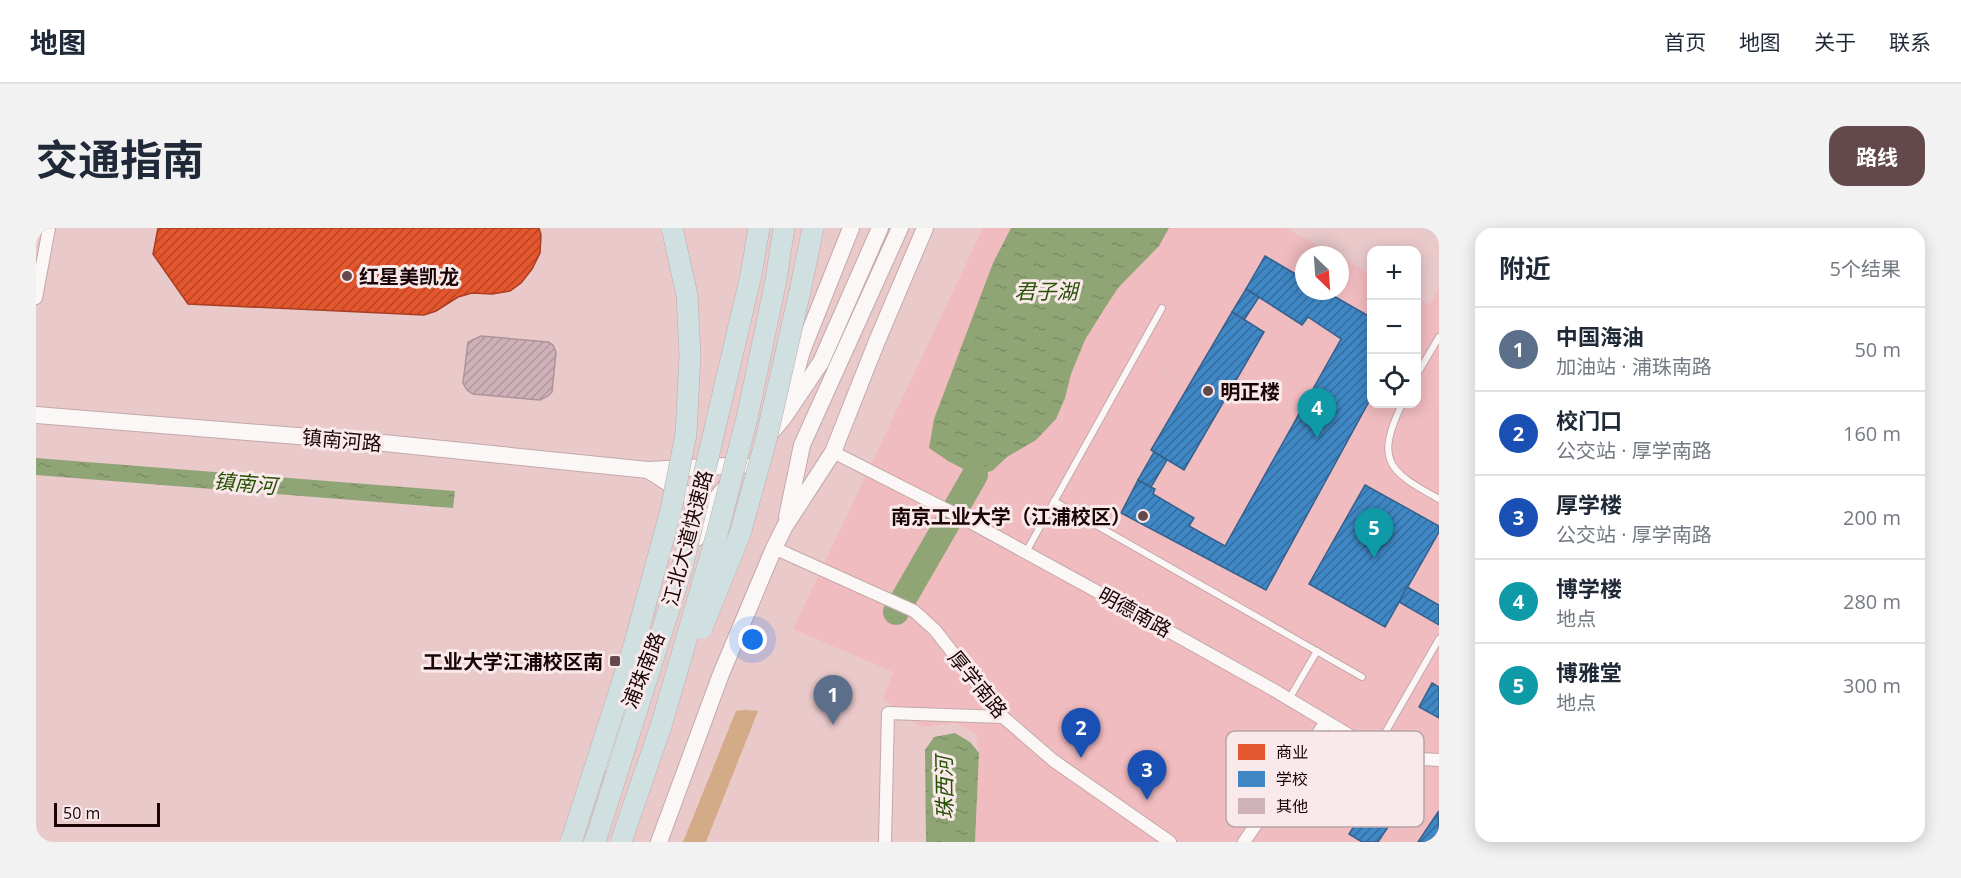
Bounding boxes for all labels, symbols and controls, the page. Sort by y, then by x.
text: 地图 [30,23,86,61]
text: 首页 [1664,28,1706,56]
text: 地图 [1739,28,1781,56]
text: 关于 [1814,28,1856,56]
text: 联系 [1889,28,1931,56]
button: 路线 [1829,126,1925,186]
text: 交通指南 [36,130,204,187]
north arrow [1295,246,1349,300]
map controls [1367,246,1421,408]
button: + [1367,246,1421,300]
text: 附近 [1499,250,1551,286]
text: 5个结果 [1830,255,1901,282]
place label: 红星美凯龙 [359,263,459,290]
marker: 红星美凯龙 [340,269,354,283]
water label: 君子湖 [1015,277,1080,305]
button: − [1367,300,1421,354]
text: 中国海油 [1556,321,1644,351]
text: 1 [1513,336,1524,363]
text: 50 m [1854,336,1901,363]
text: 加油站 · 浦珠南路 [1556,353,1712,380]
button: locate [1367,354,1421,408]
place label: 明正楼 [1220,378,1280,405]
marker: 明正楼 [1201,384,1215,398]
pin: 4 [1298,388,1336,438]
text: 校门口 [1556,405,1622,435]
text: 2 [1513,420,1524,447]
text: 160 m [1843,420,1901,447]
street label: 镇南河路 [301,423,383,457]
text: 公交站 · 厚学南路 [1556,437,1712,464]
water label: 镇南河 [212,466,282,500]
street label: 江北大道快速路 [656,467,718,609]
text: 厚学楼 [1556,489,1622,519]
place label: 南京工业大学（江浦校区） [891,503,1131,530]
text: 3 [1513,504,1524,531]
text: 200 m [1843,504,1901,531]
pin: 5 [1354,508,1394,558]
marker: 南京工业大学（江浦校区） [1136,509,1150,523]
text: 公交站 · 厚学南路 [1556,521,1712,548]
text: 博学楼 [1556,573,1622,603]
street label: 明德南路 [1093,581,1177,643]
text: 4 [1513,588,1524,615]
text: 280 m [1843,588,1901,615]
text: 地点 [1556,605,1596,632]
your location [738,625,767,654]
street label: 浦珠南路 [615,628,671,712]
street label: 厚学南路 [942,644,1014,724]
place label: 工业大学江浦校区南 [423,648,603,675]
marker: 工业大学江浦校区南 [608,654,622,668]
text: 博雅堂 [1556,657,1622,687]
text: 5 [1513,672,1524,699]
text: 300 m [1843,672,1901,699]
pin: 1 [814,676,852,725]
text: 地点 [1556,689,1596,716]
pin: 2 [1062,708,1100,758]
legend [1226,731,1424,827]
text: 商业 [1276,741,1308,763]
pin: 3 [1128,750,1166,800]
water label: 珠西河 [929,752,959,820]
text: 学校 [1276,768,1308,790]
text: 其他 [1276,795,1308,817]
scale bar [54,800,160,828]
text: 50 m [63,802,100,824]

